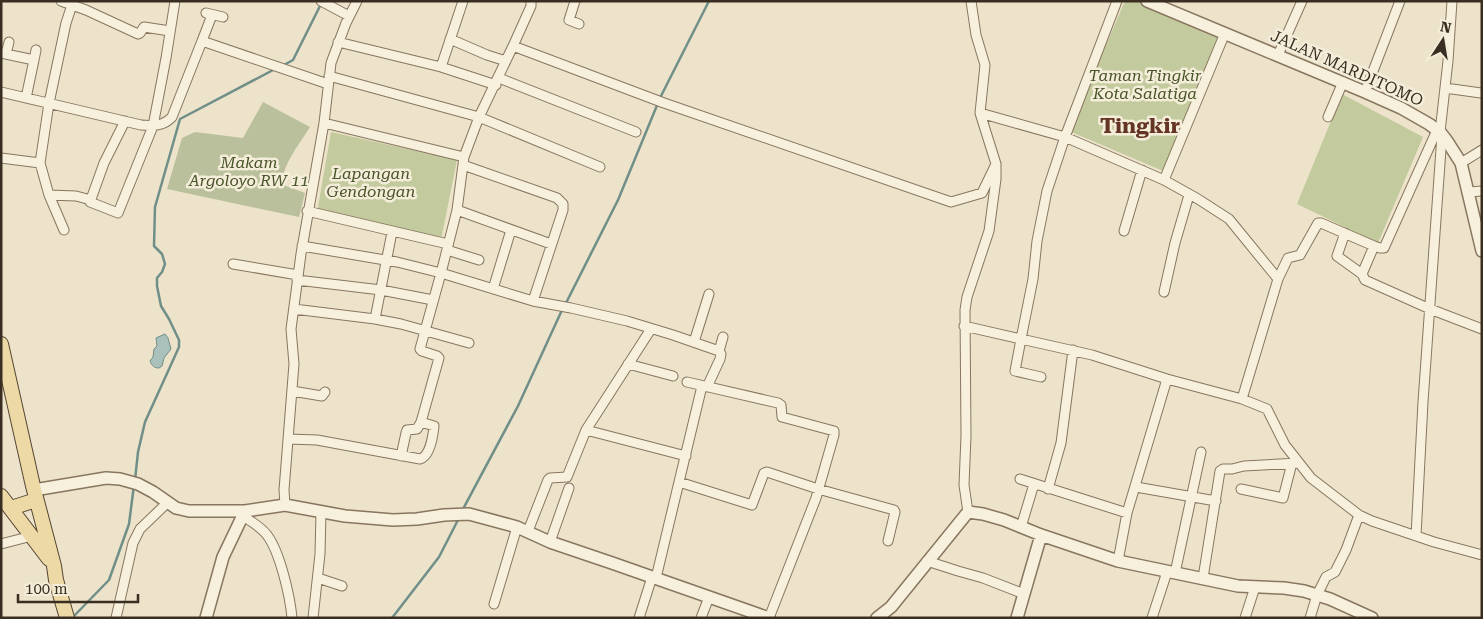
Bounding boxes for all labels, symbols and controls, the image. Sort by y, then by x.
north arrow [1418,15,1468,65]
text: N [1439,18,1453,36]
street label: JALAN MARDITOMO [1268,26,1426,110]
park label: Taman Tingkir Kota Salatiga [1088,66,1202,103]
district label: Tingkir [1100,114,1181,138]
park label: Makam Argoloyo RW 11 [188,153,309,190]
park label: Lapangan Gendongan [327,164,415,201]
scale bar [18,572,138,604]
text: 100 m [25,580,68,598]

